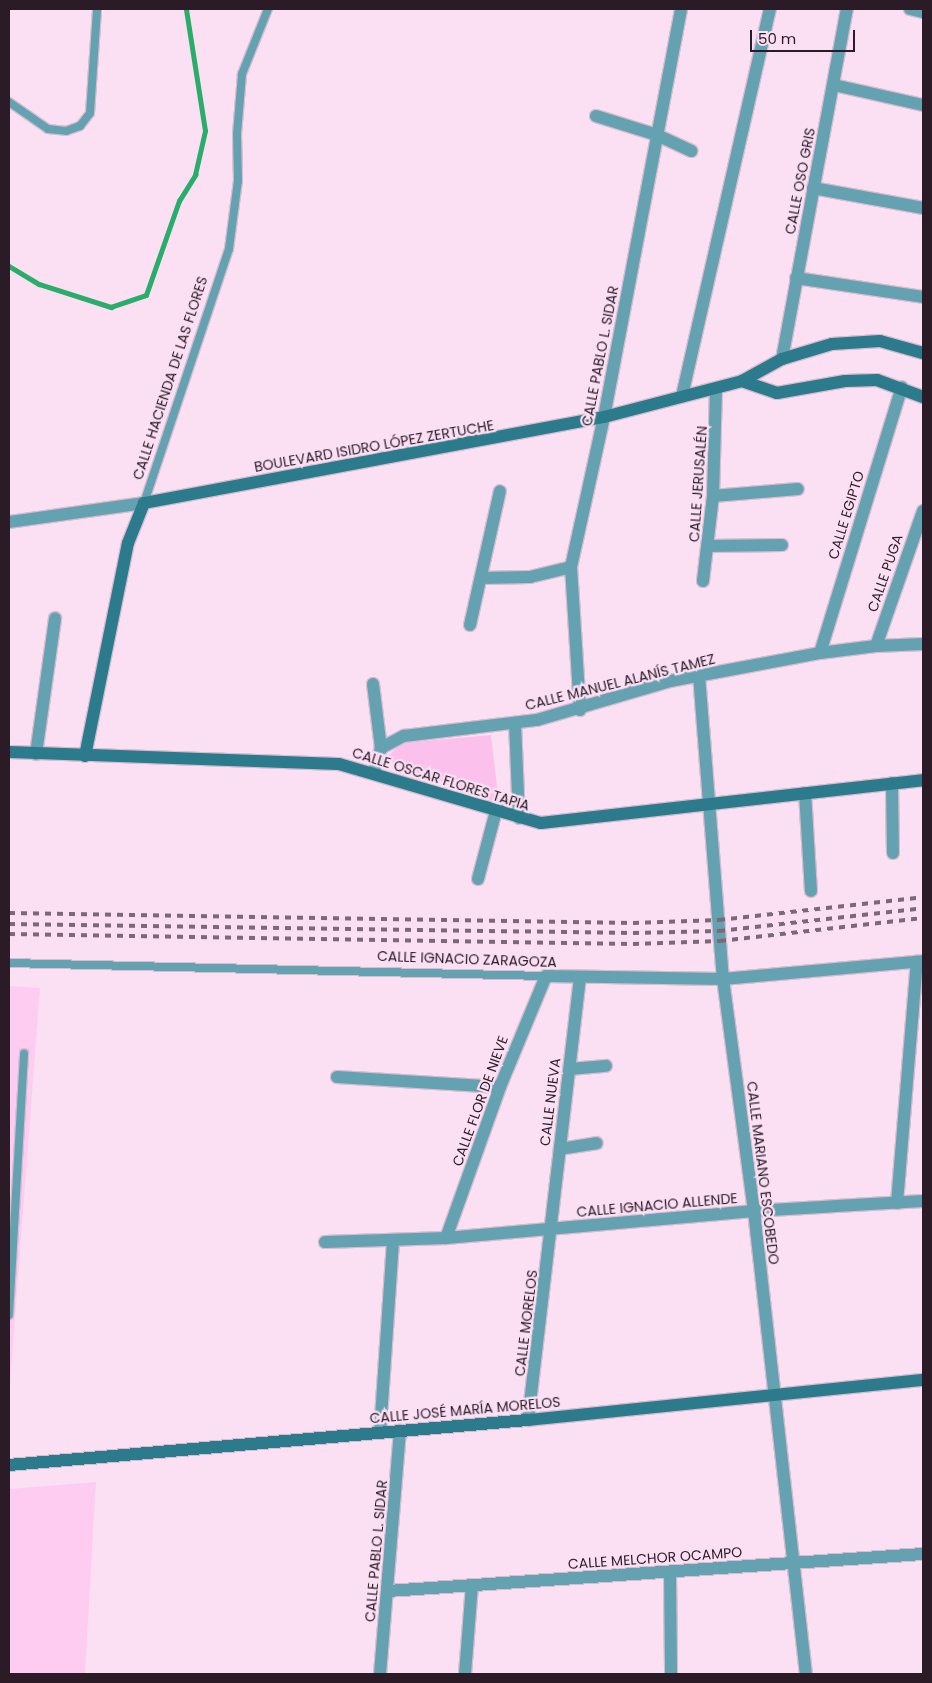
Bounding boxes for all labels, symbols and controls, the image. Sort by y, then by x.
scale bar [752,20,857,52]
text: 50 m [758,28,796,49]
street label: CALLE OSO GRIS [781,126,819,236]
street label: CALLE HACIENDA DE LAS FLORES [129,274,211,482]
street label: CALLE PABLO L. SIDAR [578,285,622,427]
street label: BOULEVARD ISIDRO LÓPEZ ZERTUCHE [253,417,495,475]
street label: CALLE JERUSALÉN [686,425,710,543]
street label: CALLE EGIPTO [825,469,867,561]
street label: CALLE PUGA [864,532,906,614]
street label: CALLE MANUEL ALANÍS TAMEZ [523,650,717,714]
street label: CALLE OSCAR FLORES TAPIA [350,744,532,814]
street label: CALLE IGNACIO ZARAGOZA [377,947,557,971]
street label: CALLE FLOR DE NIEVE [449,1033,511,1169]
street label: CALLE NUEVA [536,1057,564,1147]
street label: CALLE MARIANO ESCOBEDO [743,1080,783,1266]
street label: CALLE IGNACIO ALLENDE [576,1190,738,1220]
street label: CALLE MORELOS [511,1269,541,1377]
street label: CALLE JOSÉ MARÍA MORELOS [369,1393,561,1427]
street label: CALLE PABLO L. SIDAR [361,1479,391,1623]
street label: CALLE MELCHOR OCAMPO [567,1544,743,1572]

